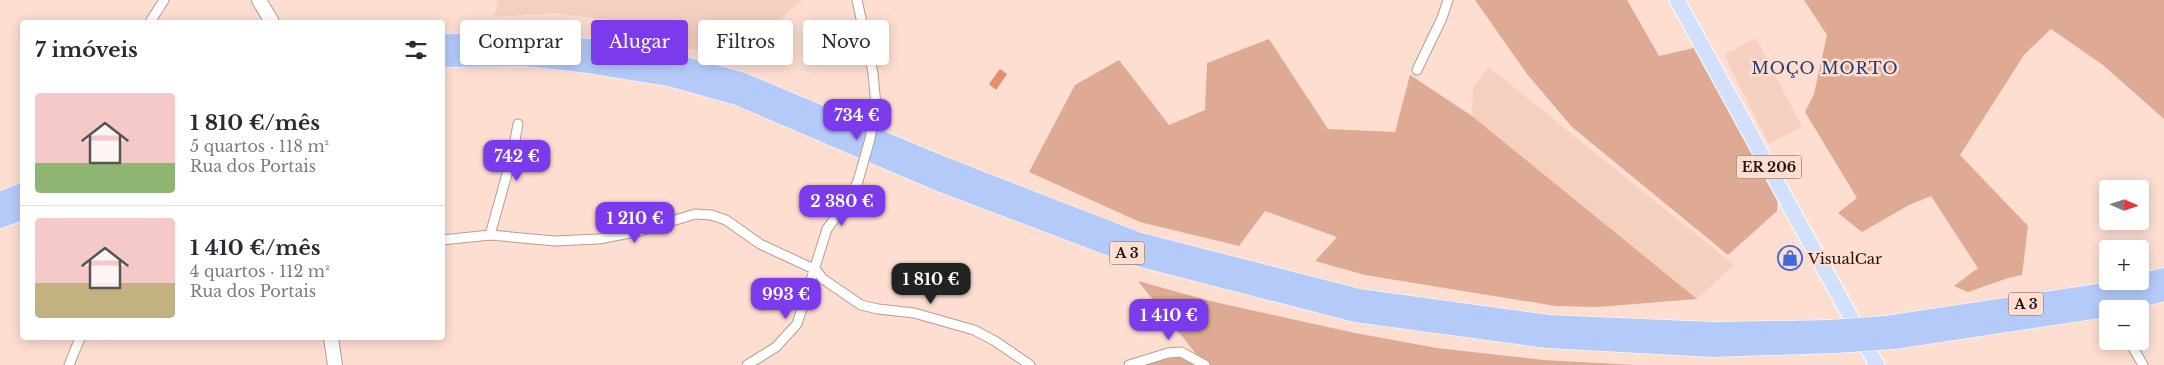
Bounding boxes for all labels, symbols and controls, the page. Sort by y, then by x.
chip: Comprar [460,20,581,65]
chip: Alugar [591,20,688,65]
chip: Filtros [698,20,793,65]
chip: Novo [803,20,889,65]
icon: filters [402,36,430,64]
text: 7 imóveis [35,37,138,63]
district label: MOÇO MORTO [1751,58,1899,78]
pin: 734 € [822,98,892,141]
text: 734 € [834,105,880,125]
text: 1 810 €/mês [190,110,320,136]
icon: home [75,113,135,173]
text: 5 quartos · 118 m² [190,136,329,156]
pin: 742 € [482,140,552,182]
text: 742 € [494,146,540,166]
text: Rua dos Portais [190,156,316,176]
road number: ER 206 [1736,156,1802,178]
north arrow [2099,180,2149,230]
map controls [2099,180,2149,350]
pin: 2 380 € [796,184,888,227]
text: 2 380 € [810,191,874,211]
pin: 1 210 € [589,202,681,244]
text: 1 210 € [606,208,664,228]
text: 1 410 €/mês [190,235,321,261]
icon: home [75,238,135,298]
button: + [2099,240,2149,290]
road number: A 3 [1110,242,1144,264]
shop icon: VisualCar [1777,245,1803,271]
place label: VisualCar [1807,249,1883,268]
text: 4 quartos · 112 m² [190,261,330,281]
pin: 1 810 € [885,262,977,305]
text: 1 810 € [903,269,959,289]
pin: 993 € [751,278,821,320]
text: Rua dos Portais [190,281,316,301]
text: 993 € [762,284,810,304]
road number: A 3 [2008,292,2044,316]
pin: 1 410 € [1123,298,1215,341]
button: − [2099,300,2149,350]
text: 1 410 € [1140,305,1198,325]

